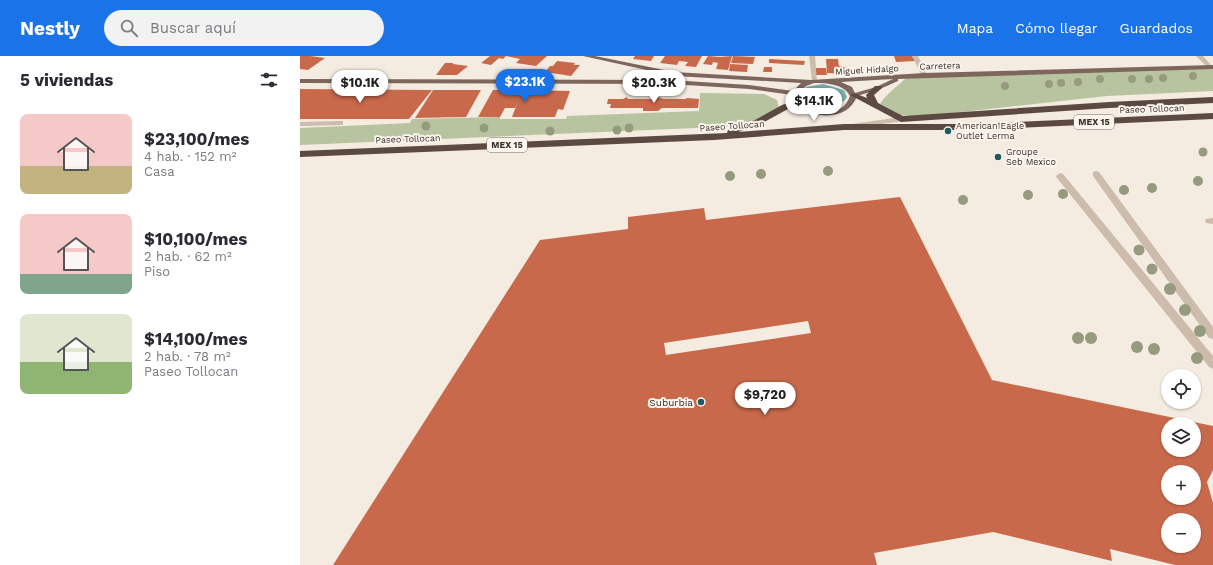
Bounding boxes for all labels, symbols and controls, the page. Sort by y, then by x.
search box [104,10,384,46]
text: Nestly [20,17,80,40]
icon: search [118,17,140,39]
text: Buscar aquí [150,19,236,37]
text: Mapa [957,20,993,36]
text: Cómo llegar [1015,20,1098,36]
text: Guardados [1120,20,1193,36]
street label: Carretera [919,60,961,72]
street label: Miguel Hidalgo [835,63,899,77]
icon: filters [258,69,280,91]
pin: $23.1K [492,69,558,103]
text: 5 viviendas [20,70,113,90]
pin: $10.1K [327,70,393,104]
pin: $20.3K [621,70,687,104]
text: $23.1K [505,74,545,89]
text: $10.1K [340,75,380,90]
text: $20.3K [632,75,676,90]
pin: $14.1K [781,88,847,122]
text: $14.1K [794,93,834,108]
street label: Paseo Tollocan [1119,103,1185,115]
road number: MEX 15 [1074,115,1114,129]
street label: Paseo Tollocan [699,119,765,133]
place label: American Eagle Outlet Lerma [956,121,1024,141]
marker: American Eagle Outlet Lerma [943,126,953,136]
text: $23,100/mes [144,129,249,149]
icon: home [52,130,100,178]
street label: Paseo Tollocan [375,133,441,145]
road number: MEX 15 [487,138,527,152]
place label: Groupe Seb Mexico [1006,147,1056,167]
text: 4 hab. · 152 m² [144,149,236,164]
marker: Groupe Seb Mexico [993,152,1003,162]
text: Casa [144,164,175,179]
text: $10,100/mes [144,229,247,249]
icon: home [52,230,100,278]
text: 2 hab. · 62 m² [144,249,232,264]
text: Piso [144,264,170,279]
text: $14,100/mes [144,329,247,349]
icon: home [52,330,100,378]
text: 2 hab. · 78 m² [144,349,231,364]
text: Paseo Tollocan [144,364,238,379]
map controls [1161,369,1201,553]
button: locate [1161,369,1201,409]
pin: $9,720 [732,382,798,416]
text: $9,720 [744,387,786,402]
place label: Suburbia [649,397,693,408]
marker: Suburbia [696,397,706,407]
button: layers [1161,417,1201,457]
button: + [1161,465,1201,505]
button: − [1161,513,1201,553]

